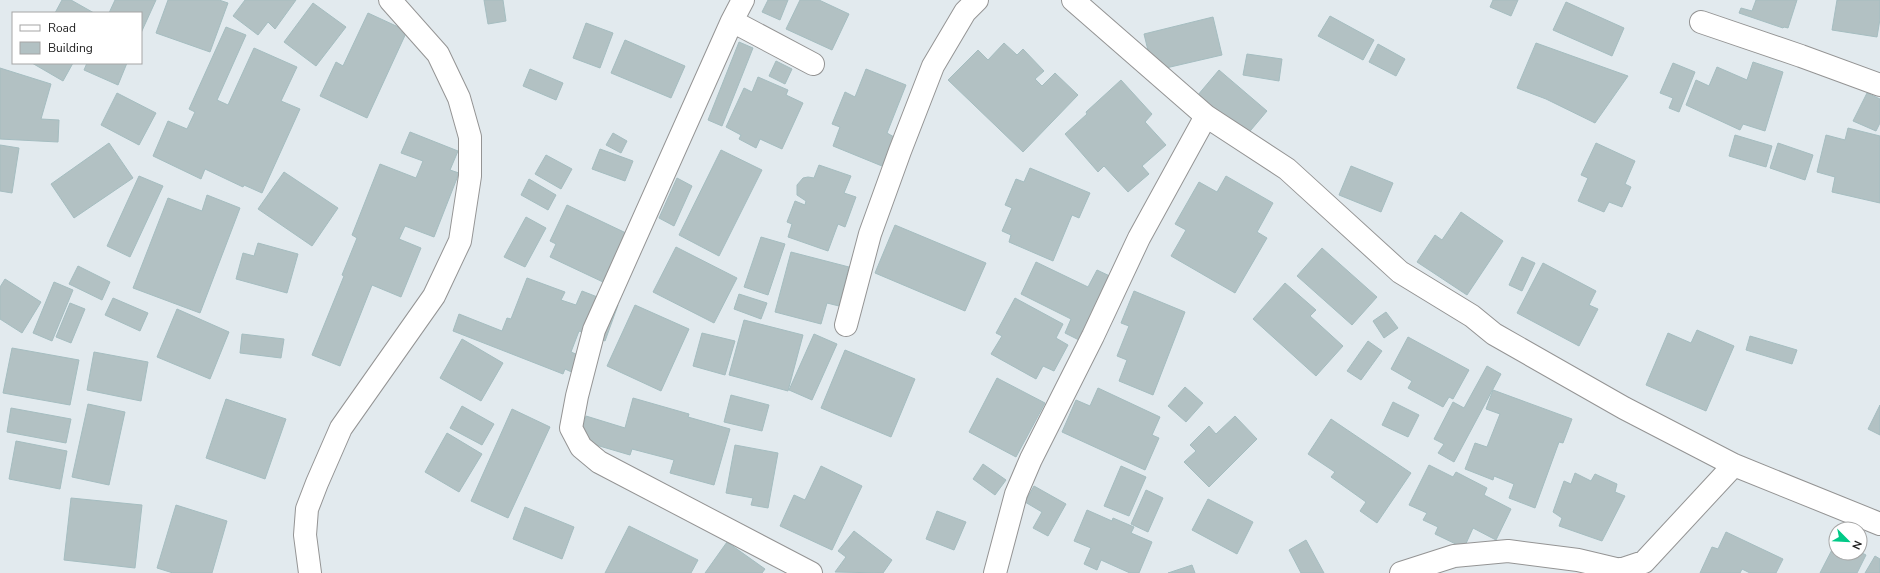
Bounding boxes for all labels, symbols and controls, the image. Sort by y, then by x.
legend [12,12,142,64]
text: Road [48,20,76,36]
text: Building [48,40,93,56]
north arrow [1828,521,1868,561]
text: N [1848,538,1865,552]

